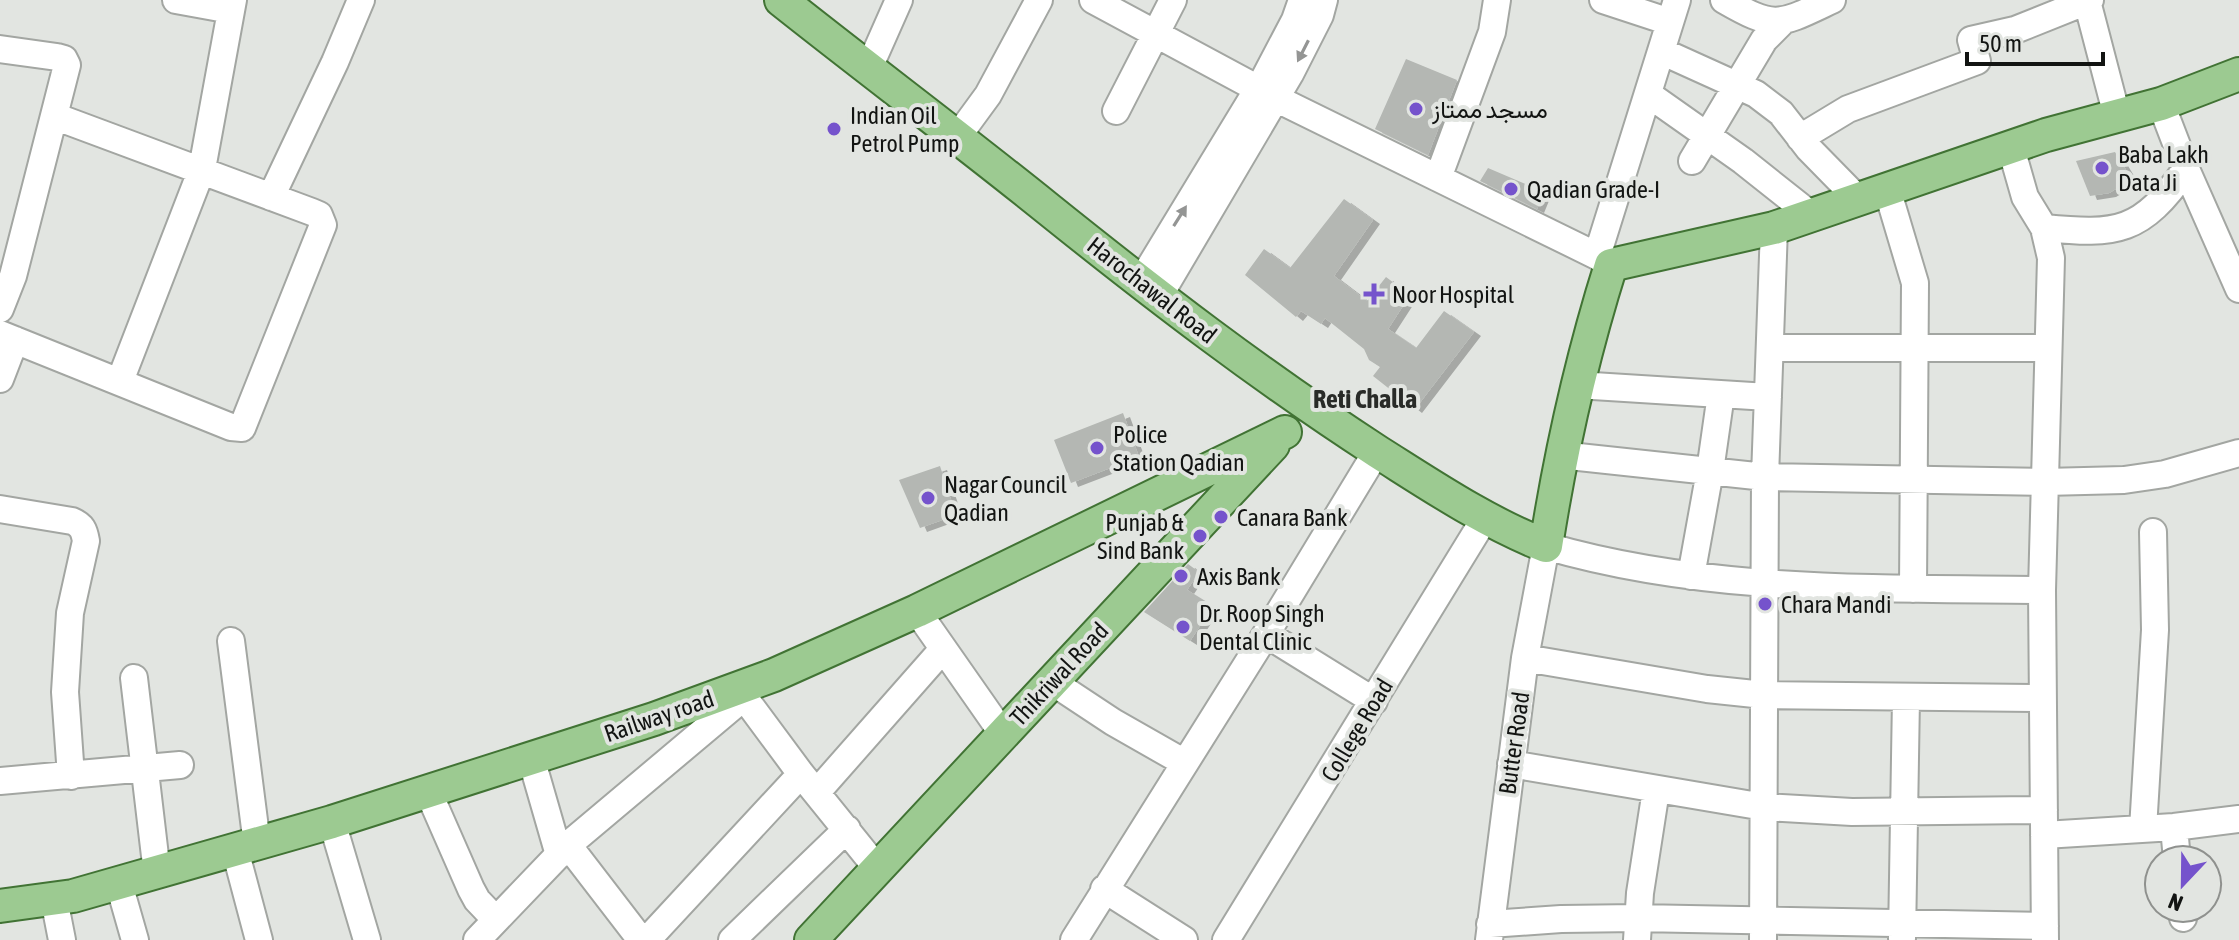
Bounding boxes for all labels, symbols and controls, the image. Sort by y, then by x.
scale bar [1967,16,2103,66]
text: 50 m [1979,30,2022,57]
one-way arrow [1296,39,1309,62]
place label: مسجد ممتاز [1431,96,1548,125]
marker: مسجد ممتاز [1407,100,1425,118]
place label: Indian Oil Petrol Pump [850,102,959,157]
marker: Indian Oil Petrol Pump [825,120,843,138]
place label: Baba Lakh Data Ji [2118,141,2209,196]
marker: Baba Lakh Data Ji [2093,159,2111,177]
place label: Qadian Grade-I [1527,176,1660,203]
marker: Qadian Grade-I [1502,180,1520,198]
one-way arrow [1173,205,1187,227]
street label: Harochawal Road [1082,231,1222,349]
place label: Noor Hospital [1392,281,1515,308]
marker: Noor Hospital [1363,283,1385,305]
district label: Reti Challa [1313,384,1417,414]
place label: Police Station Qadian [1113,421,1245,476]
marker: Police Station Qadian [1088,439,1106,457]
place label: Nagar Council Qadian [944,471,1067,526]
marker: Nagar Council Qadian [919,489,937,507]
place label: Canara Bank [1237,504,1348,531]
marker: Canara Bank [1212,508,1230,526]
place label: Punjab & Sind Bank [1097,509,1185,564]
marker: Punjab & Sind Bank [1191,527,1209,545]
place label: Axis Bank [1197,563,1281,590]
marker: Axis Bank [1172,567,1190,585]
place label: Chara Mandi [1781,591,1891,618]
marker: Chara Mandi [1756,595,1774,613]
place label: Dr. Roop Singh Dental Clinic [1199,600,1325,655]
street label: Thikriwal Road [1004,617,1114,731]
marker: Dr. Roop Singh Dental Clinic [1174,618,1192,636]
street label: College Road [1316,674,1398,786]
street label: Railway road [601,685,717,747]
street label: Butter Road [1493,690,1535,796]
north arrow [2143,844,2223,924]
text: N [2165,888,2186,917]

